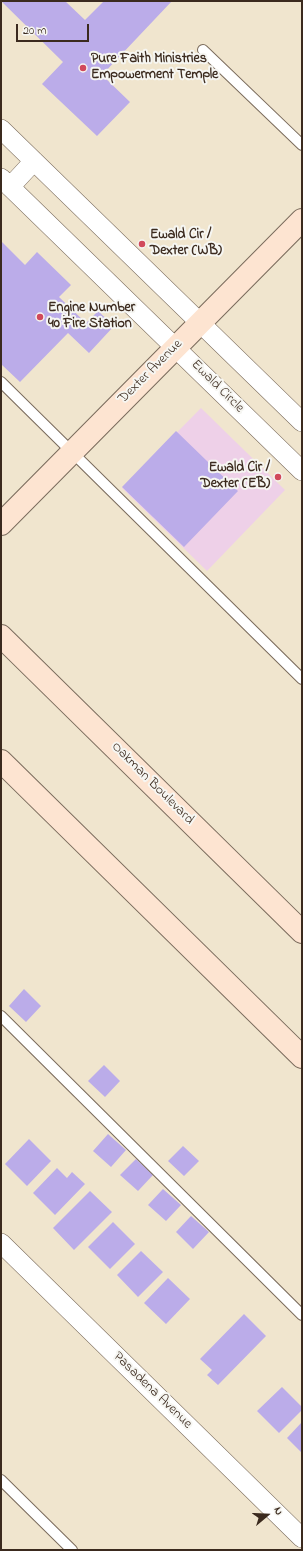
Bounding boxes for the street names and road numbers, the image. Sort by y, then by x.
street label: Dexter Avenue [116,337,186,407]
street label: Ewald Circle [187,357,247,417]
street label: Oakman Boulevard [107,739,197,829]
street label: Pasadena Avenue [109,1349,195,1433]

